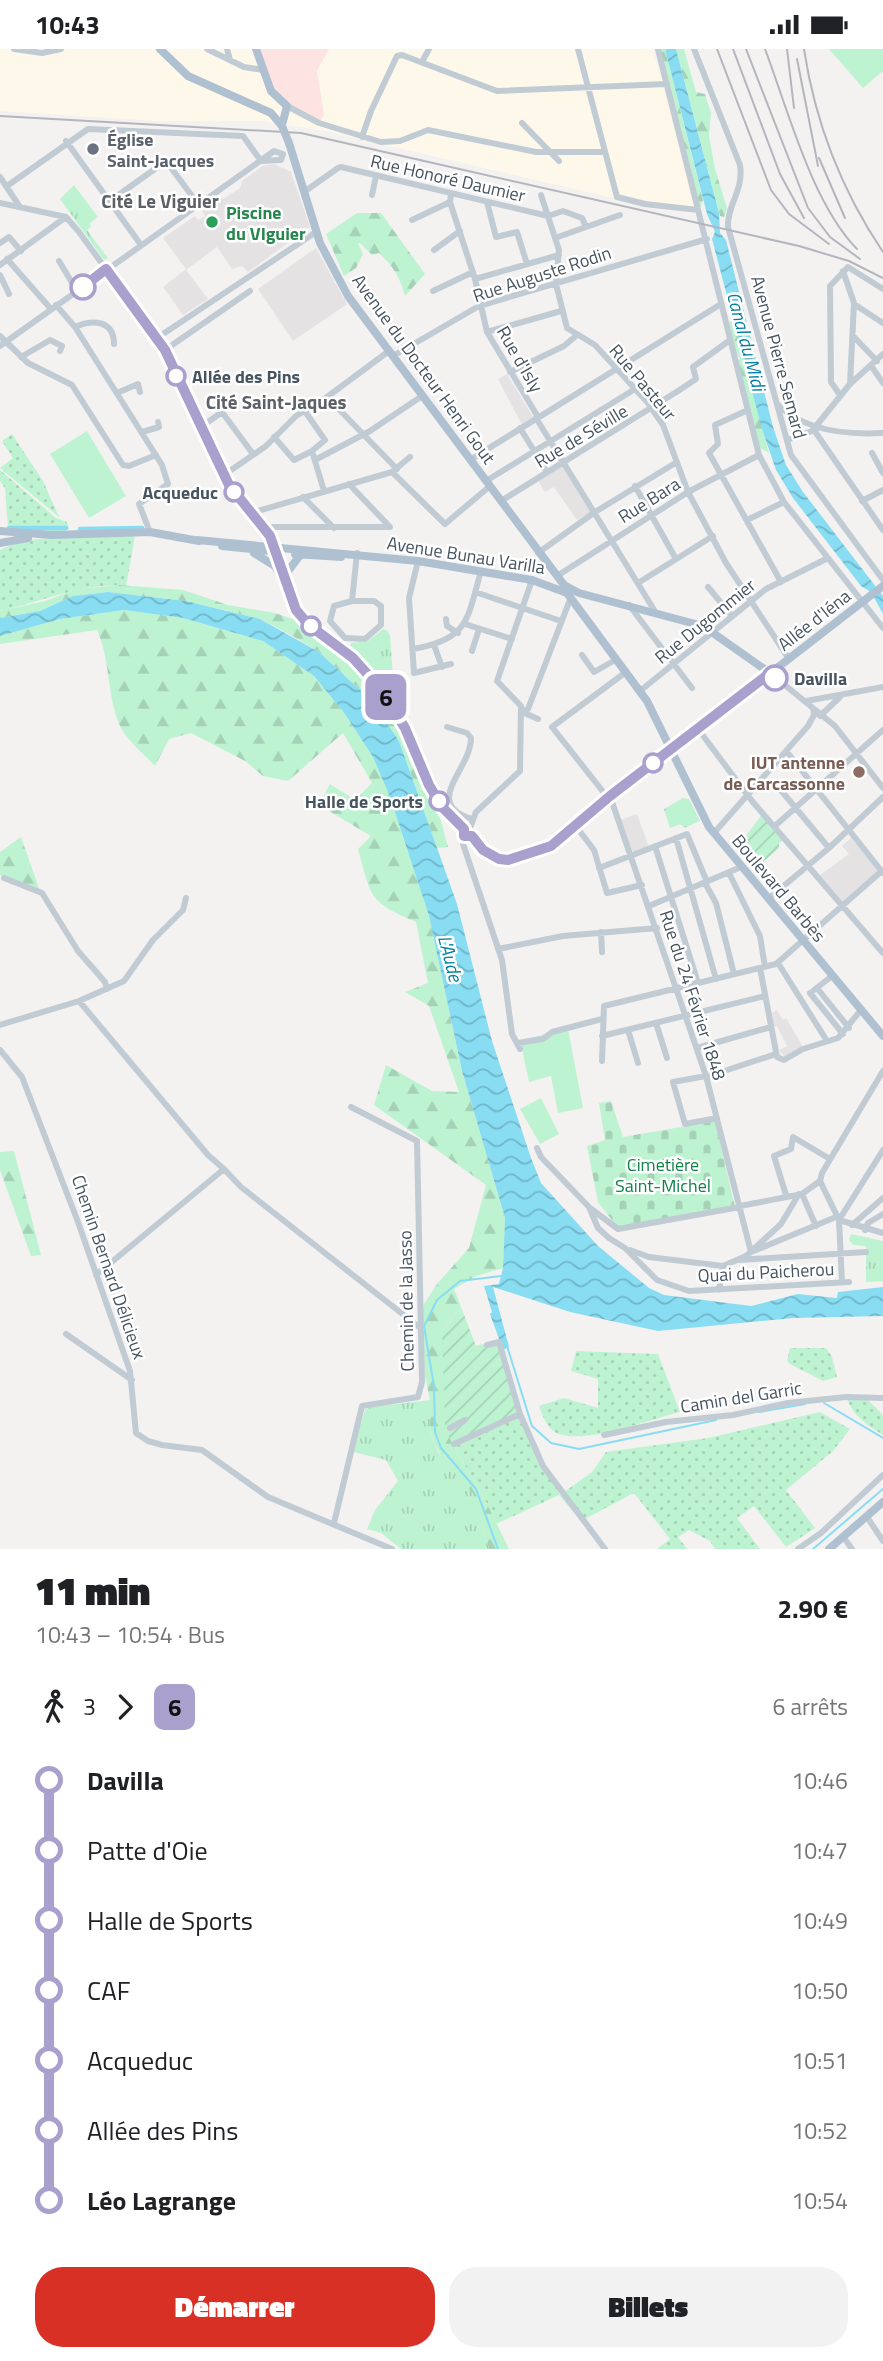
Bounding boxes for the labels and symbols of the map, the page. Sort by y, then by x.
place label: Église Saint-Jacques [107,126,214,174]
marker: Église Saint-Jacques [85,141,101,157]
street label: Rue Honoré Daumier [368,147,528,209]
district label: Cité Le Viguier [101,186,219,215]
place label: Piscine du VIguier [226,199,306,247]
marker: Piscine du VIguier [204,214,220,230]
street label: Rue Auguste Rodin [469,239,615,309]
street label: Avenue du Docteur Henri Gout [346,268,503,470]
street label: Avenue Pierre Semard [744,272,814,442]
unlabelled marker [70,274,96,300]
water label: Canal du Midi [720,288,775,396]
street label: Rue d'Isly [490,321,550,397]
street label: Rue Pasteur [603,338,683,426]
place label: Allée des Pins [192,363,300,390]
marker: Allée des Pins [166,366,186,386]
district label: Cité Saint-Jaques [206,387,346,416]
street label: Rue de Séville [529,397,633,475]
street label: Rue Bara [613,470,685,530]
place label: Acqueduc [142,479,218,506]
marker: Acqueduc [224,482,244,502]
street label: Avenue Bunau Varilla [385,529,547,581]
street label: Rue Dugommier [649,572,761,670]
street label: Allée d'Iéna [772,583,856,657]
unlabelled marker [301,616,321,636]
marker: Davilla [762,665,788,691]
place label: Davilla [794,665,847,692]
line badge: 6 [363,674,409,720]
place label: IUT antenne de Carcassonne [723,749,845,797]
unlabelled marker [643,753,663,773]
marker: IUT antenne de Carcassonne [851,764,867,780]
place label: Halle de Sports [305,788,423,815]
marker: Halle de Sports [429,791,449,811]
street label: Boulevard Barbès [726,828,832,948]
street label: Rue du 24 Février 1848 [653,907,733,1083]
water label: L'Aude [431,932,471,986]
park label: Cimetière Saint-Michel [615,1151,711,1199]
street label: Chemin Bernard Délicieux [65,1171,153,1363]
street label: Chemin de la Jasso [391,1230,421,1372]
street label: Quai du Paicherou [697,1255,835,1289]
street label: Camin del Garric [678,1374,804,1420]

